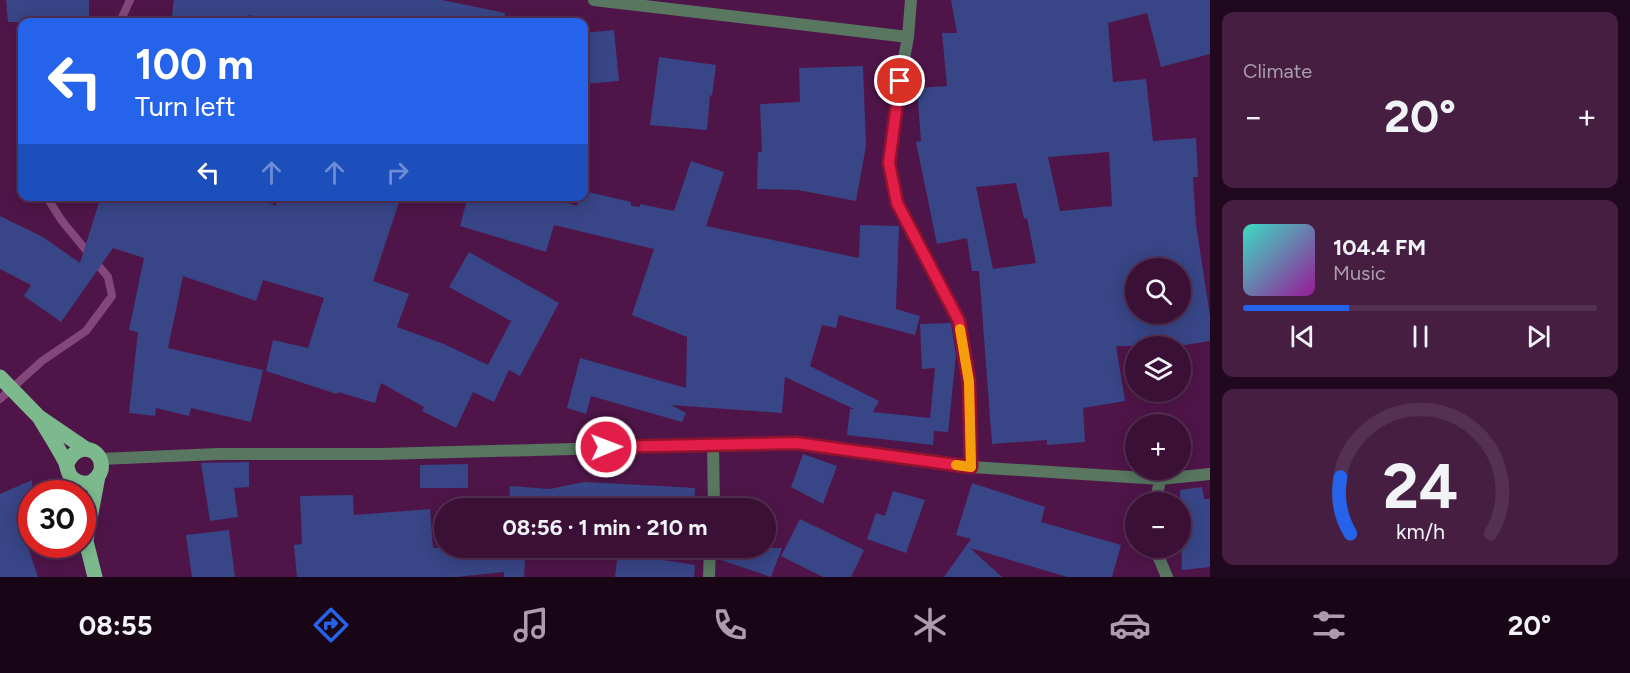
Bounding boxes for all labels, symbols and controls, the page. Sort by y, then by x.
text: 100 m [135,39,254,90]
icon: left [36,42,114,120]
pin [874,55,925,106]
text: Climate [1243,59,1312,83]
icon: arrive [883,64,916,97]
text: 20° [1384,89,1456,143]
text: Turn left [135,90,235,123]
text: − [1243,97,1264,136]
text: + [1576,97,1597,136]
icon: left [192,156,225,189]
icon: ahead [255,156,288,189]
icon: ahead [318,156,351,189]
icon: right [381,156,414,189]
text: 104.4 FM [1333,234,1426,261]
map controls [1125,258,1191,558]
button: search [1125,258,1191,324]
text: Music [1333,261,1386,285]
icon: previous [1286,320,1319,353]
icon: pause [1404,320,1437,353]
icon: next [1522,320,1555,353]
button: layers [1125,336,1191,402]
button: + [1125,414,1191,480]
position arrow [574,415,638,479]
text: 24 [1382,449,1458,524]
speed limit sign: 30 [18,480,96,558]
button: − [1125,492,1191,558]
text: 08:56 · 1 min · 210 m [503,514,707,541]
text: km/h [1396,519,1444,544]
icon: directions [310,604,352,646]
icon: music [510,604,552,646]
icon: phone [709,604,751,646]
icon: climate [909,604,951,646]
icon: car [1109,604,1151,646]
icon: filters [1308,604,1350,646]
text: 08:55 [79,609,152,642]
text: 20° [1508,609,1551,642]

